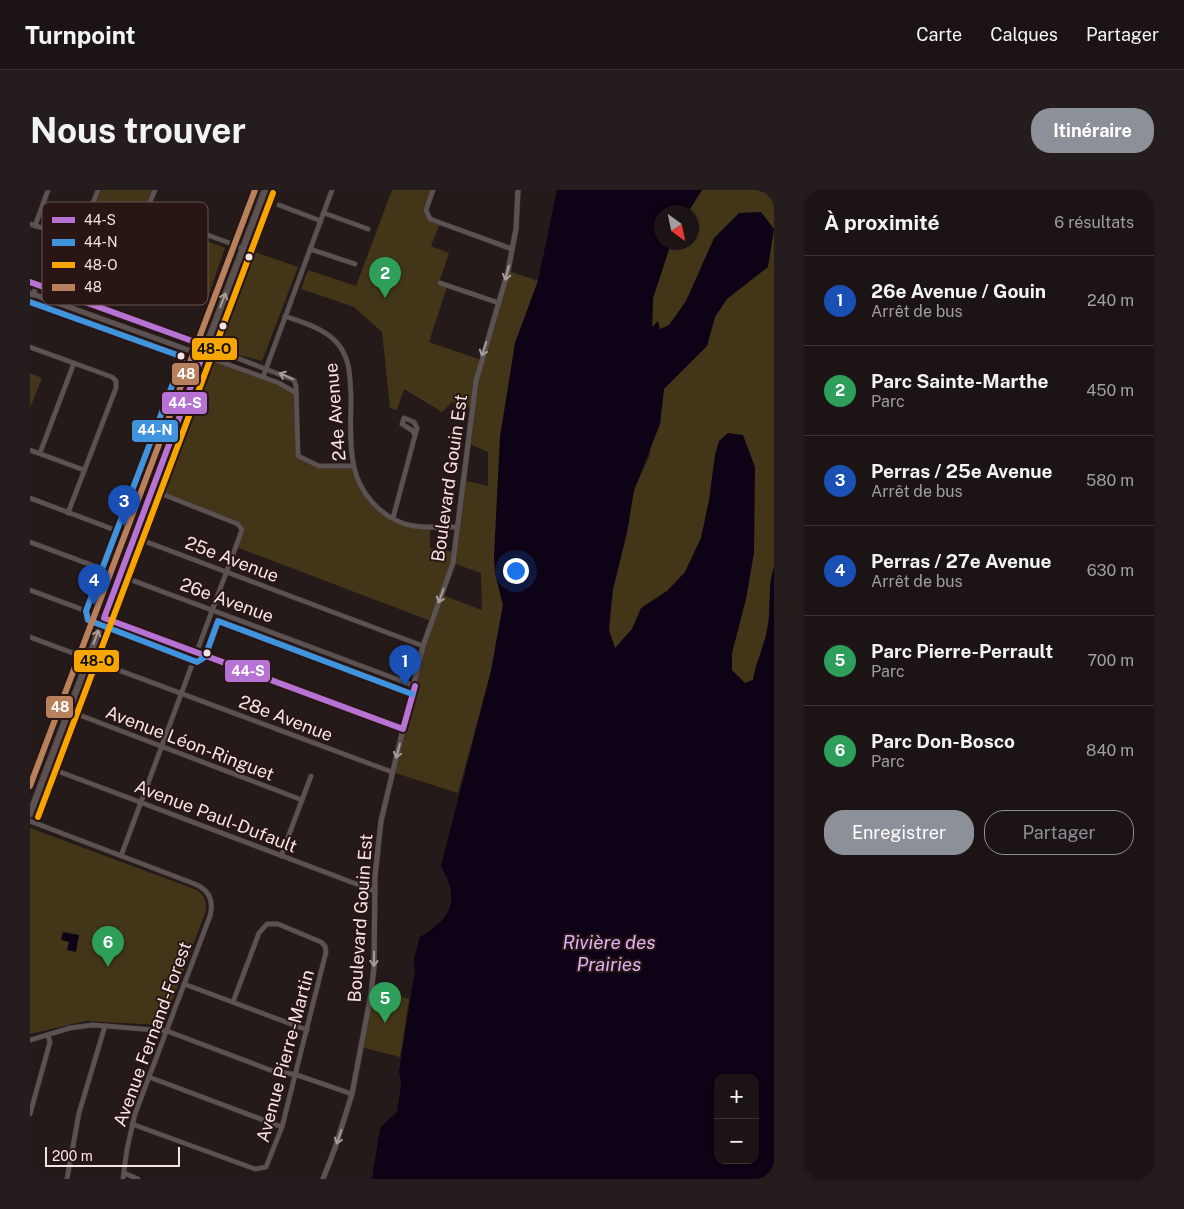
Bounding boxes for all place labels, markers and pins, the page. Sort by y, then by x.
unlabelled marker [244,252,254,262]
pin: 2 [369,257,401,298]
unlabelled marker [218,321,228,331]
unlabelled marker [176,351,186,361]
pin: 3 [108,485,140,526]
pin: 4 [78,564,110,605]
pin: 1 [389,645,421,686]
unlabelled marker [202,648,212,658]
pin: 6 [92,926,124,967]
pin: 5 [369,982,401,1023]

